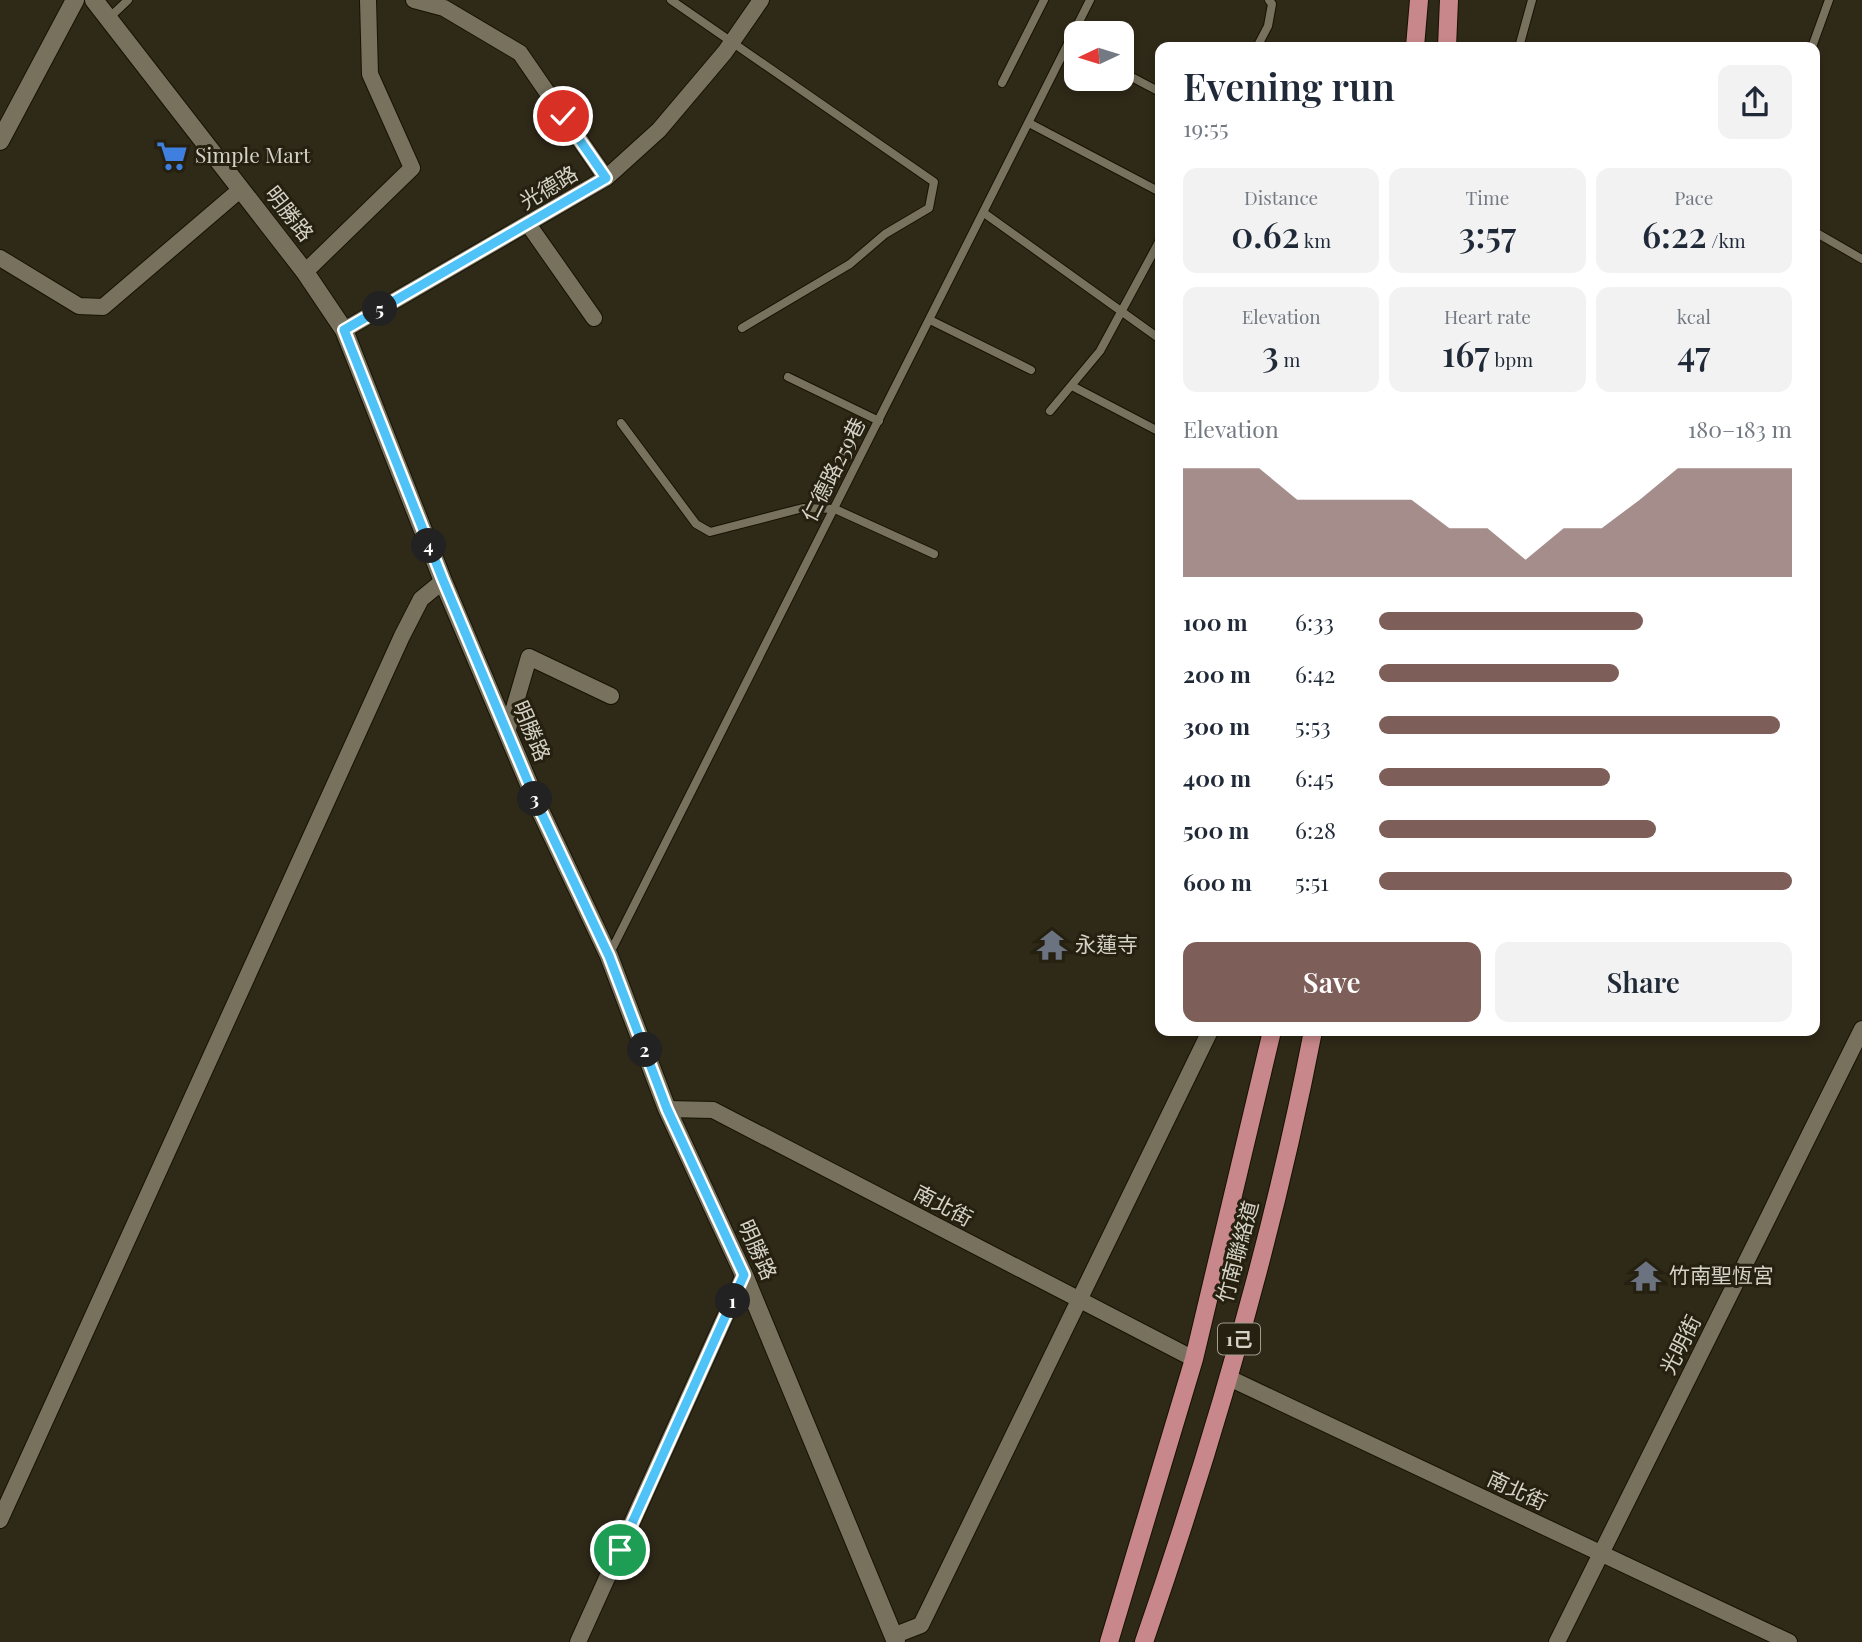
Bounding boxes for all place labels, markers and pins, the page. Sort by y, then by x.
pin [533,86,593,146]
supermarket icon: Simple Mart [155,139,189,173]
place label: Simple Mart [195,140,311,168]
pin: 5 [362,292,398,326]
pin: 4 [412,528,446,564]
pin: 3 [518,782,552,816]
temple icon: 永蓮寺 [1035,928,1069,962]
place label: 永蓮寺 [1075,929,1138,957]
pin: 2 [628,1032,662,1068]
temple icon: 竹南聖恆宮 [1629,1259,1663,1293]
place label: 竹南聖恆宮 [1669,1260,1774,1288]
pin: 1 [716,1284,750,1318]
pin [590,1520,650,1580]

